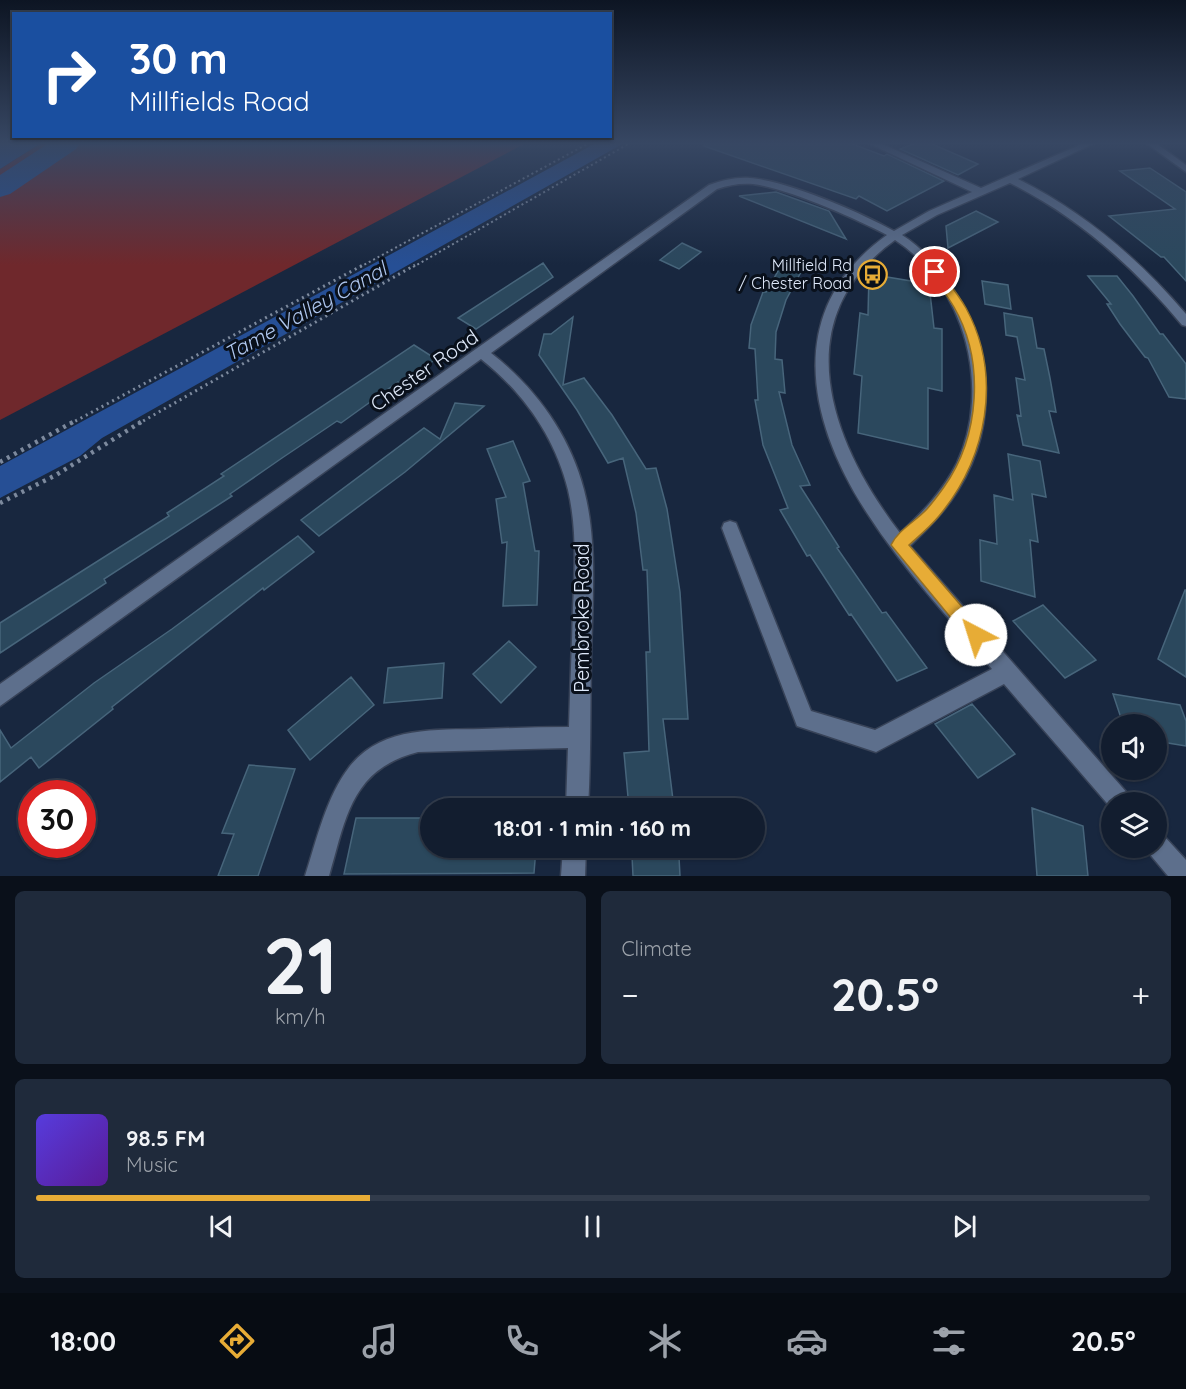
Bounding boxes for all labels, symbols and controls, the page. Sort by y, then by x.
text: 30 m [129,32,228,85]
icon: right [30,36,108,114]
text: Millfields Road [129,84,310,118]
pin [909,246,960,297]
water label: Tame Valley Canal [219,255,393,366]
place label: Millfield Rd / Chester Road [739,255,852,293]
icon: arrive [918,255,951,288]
bus stop icon: Millfield Rd / Chester Road [857,258,889,290]
street label: Chester Road [365,324,483,416]
street label: Pembroke Road [569,543,594,693]
position arrow [944,603,1008,667]
map controls [1101,714,1167,858]
button: sound [1101,714,1167,780]
speed limit sign: 30 [18,780,96,858]
button: layers [1101,792,1167,858]
text: 18:01 · 1 min · 160 m [494,814,691,842]
text: 21 [263,916,338,1014]
text: Climate [622,936,692,961]
text: 20.5° [831,966,939,1022]
text: − [622,974,639,1015]
text: + [1131,974,1150,1015]
text: km/h [275,1004,326,1029]
text: 98.5 FM [126,1124,205,1152]
text: Music [126,1152,178,1177]
icon: previous [205,1210,238,1243]
icon: pause [576,1210,609,1243]
icon: next [948,1210,981,1243]
icon: directions [216,1320,258,1362]
icon: music [359,1320,401,1362]
icon: phone [501,1320,543,1362]
icon: climate [644,1320,686,1362]
icon: car [786,1320,828,1362]
icon: filters [928,1320,970,1362]
text: 18:00 [50,1324,116,1358]
text: 20.5° [1071,1324,1136,1358]

